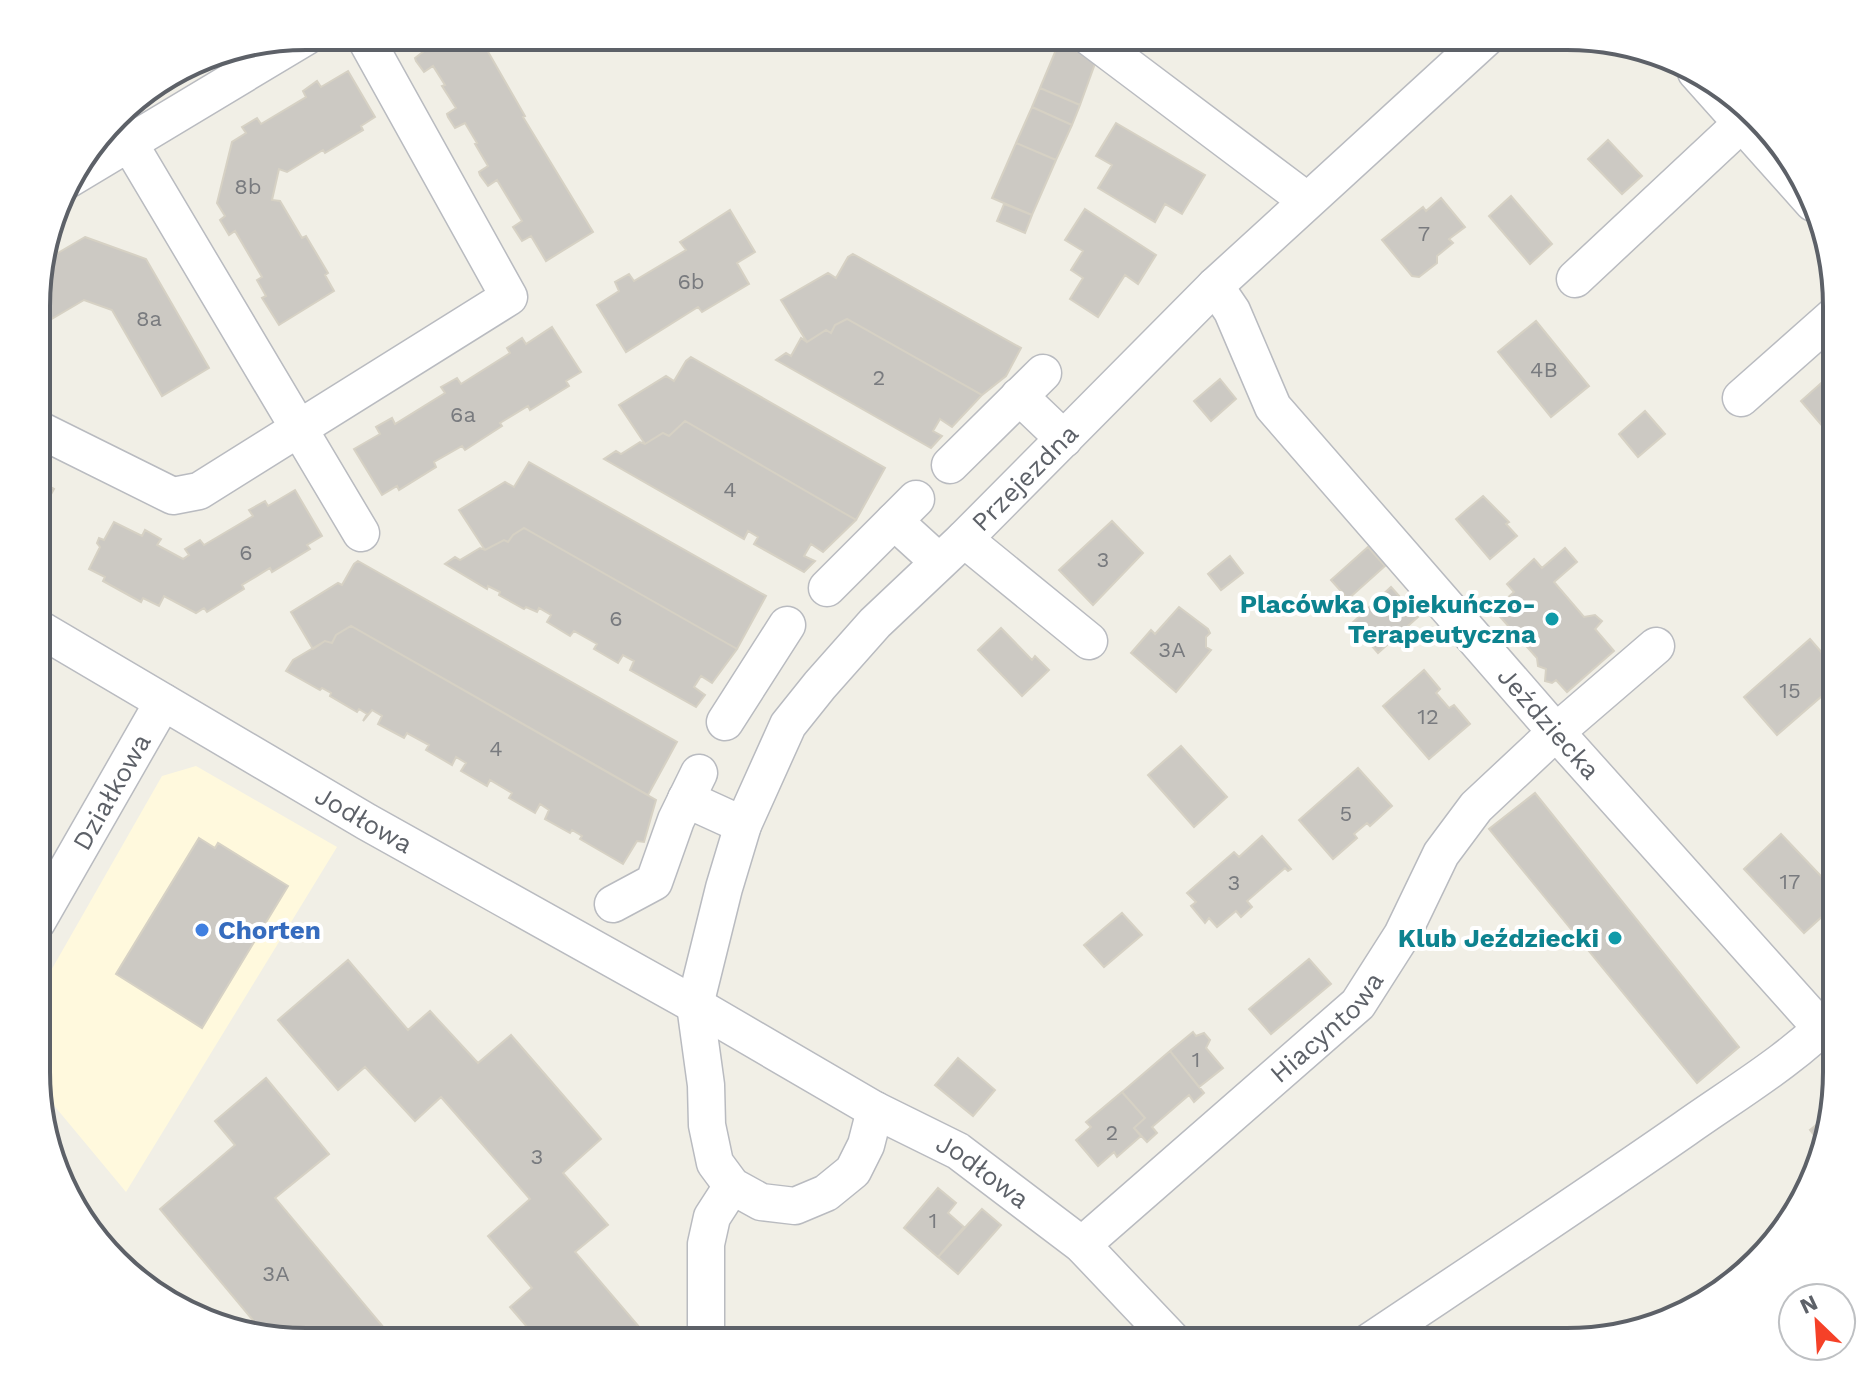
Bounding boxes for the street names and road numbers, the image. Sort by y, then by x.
street label: Przejezdna [966,418,1084,537]
street label: Jeździecka [1491,661,1606,785]
street label: Działkowa [66,728,157,855]
street label: Jodłowa [310,780,418,860]
street label: Hiacyntowa [1264,966,1390,1089]
street label: Jodłowa [931,1128,1035,1215]

